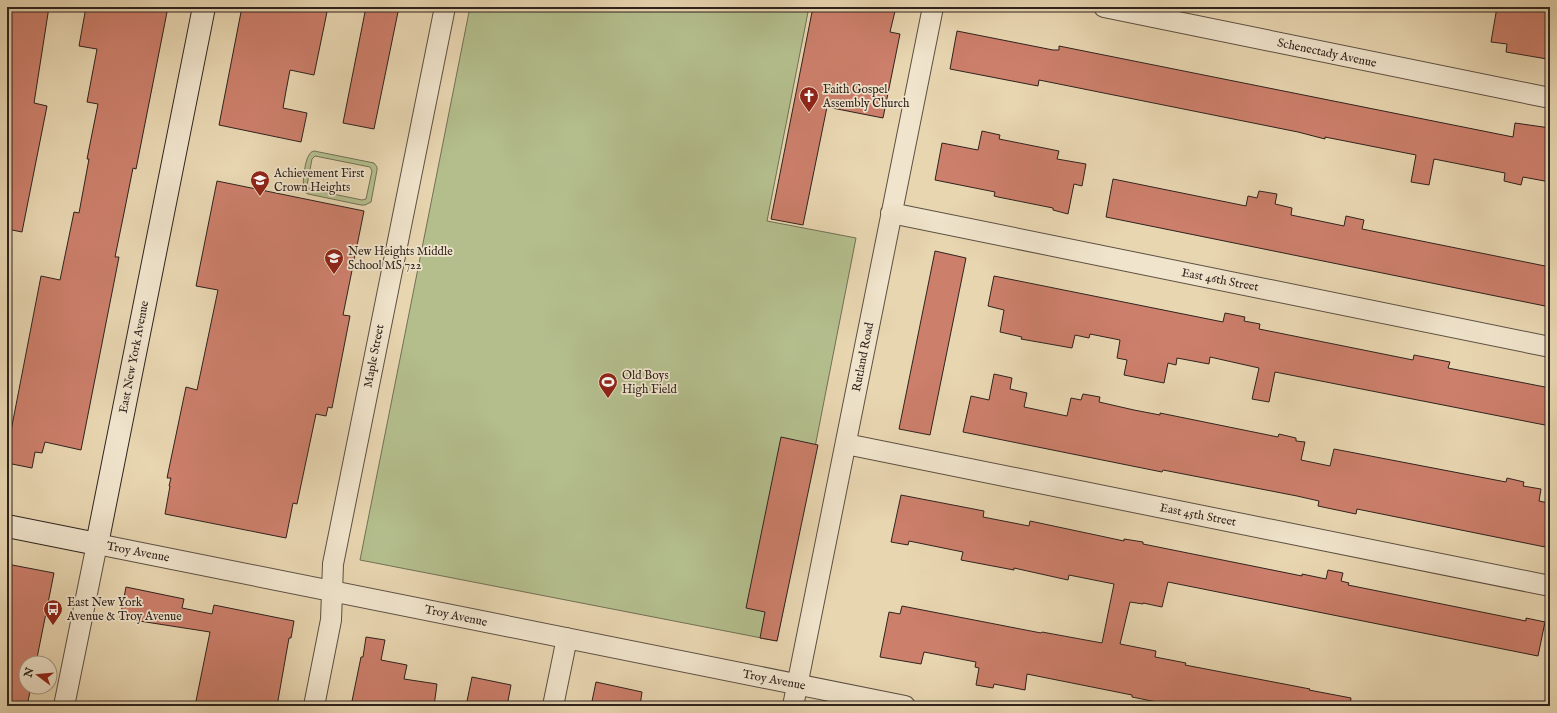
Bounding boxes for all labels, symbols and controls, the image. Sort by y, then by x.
street label: Schenectady Avenue [1276,35,1378,71]
place label: Faith Gospel Assembly Church [822,82,910,111]
church icon: Faith Gospel Assembly Church [798,85,820,113]
place label: Achievement First Crown Heights [273,166,365,195]
school or university icon: Achievement First Crown Heights [249,169,271,197]
place label: New Heights Middle School MS 722 [348,244,453,273]
school or university icon: New Heights Middle School MS 722 [323,247,345,275]
street label: East 46th Street [1180,265,1260,295]
street label: East New York Avenue [116,299,152,415]
street label: Rutland Road [849,320,877,393]
street label: Maple Street [361,323,388,389]
place label: Old Boys High Field [622,368,678,397]
sports icon: Old Boys High Field [597,371,619,399]
street label: East 45th Street [1158,500,1238,530]
street label: Troy Avenue [105,539,171,566]
place label: East New York Avenue & Troy Avenue [66,595,182,624]
bus stop icon: East New York Avenue & Troy Avenue [42,598,64,626]
street label: Troy Avenue [423,602,489,630]
north arrow [18,655,58,695]
text: N [21,666,38,680]
street label: Troy Avenue [741,667,807,694]

